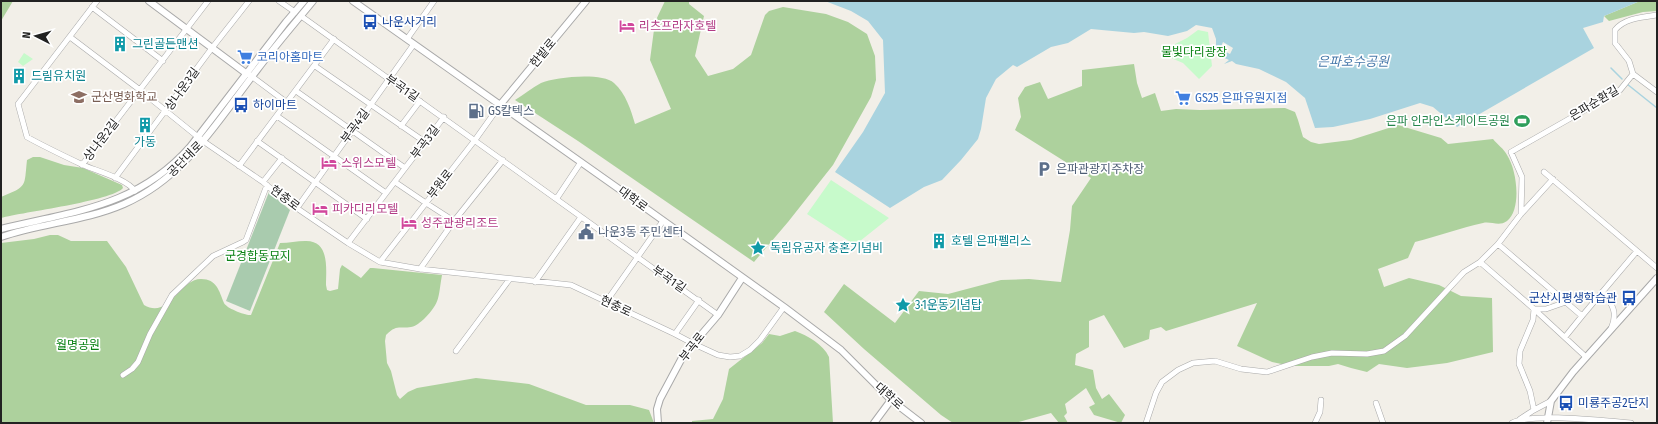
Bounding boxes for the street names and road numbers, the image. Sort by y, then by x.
street label: 한밭로 [527,36,559,70]
street label: 상나운3길 [162,65,202,113]
street label: 부곡1길 [382,71,422,105]
street label: 은파순환길 [1567,83,1621,123]
street label: 부곡4길 [338,106,372,146]
street label: 상나운2길 [80,116,122,164]
street label: 부곡3길 [408,122,442,162]
street label: 공단대로 [164,138,206,180]
street label: 부원로 [424,167,456,201]
street label: 현충로 [268,182,302,214]
street label: 대학로 [615,184,651,214]
street label: 부곡1길 [649,262,689,296]
street label: 현충로 [598,293,634,319]
street label: 부곡로 [676,330,708,364]
street label: 대학로 [872,380,906,412]

